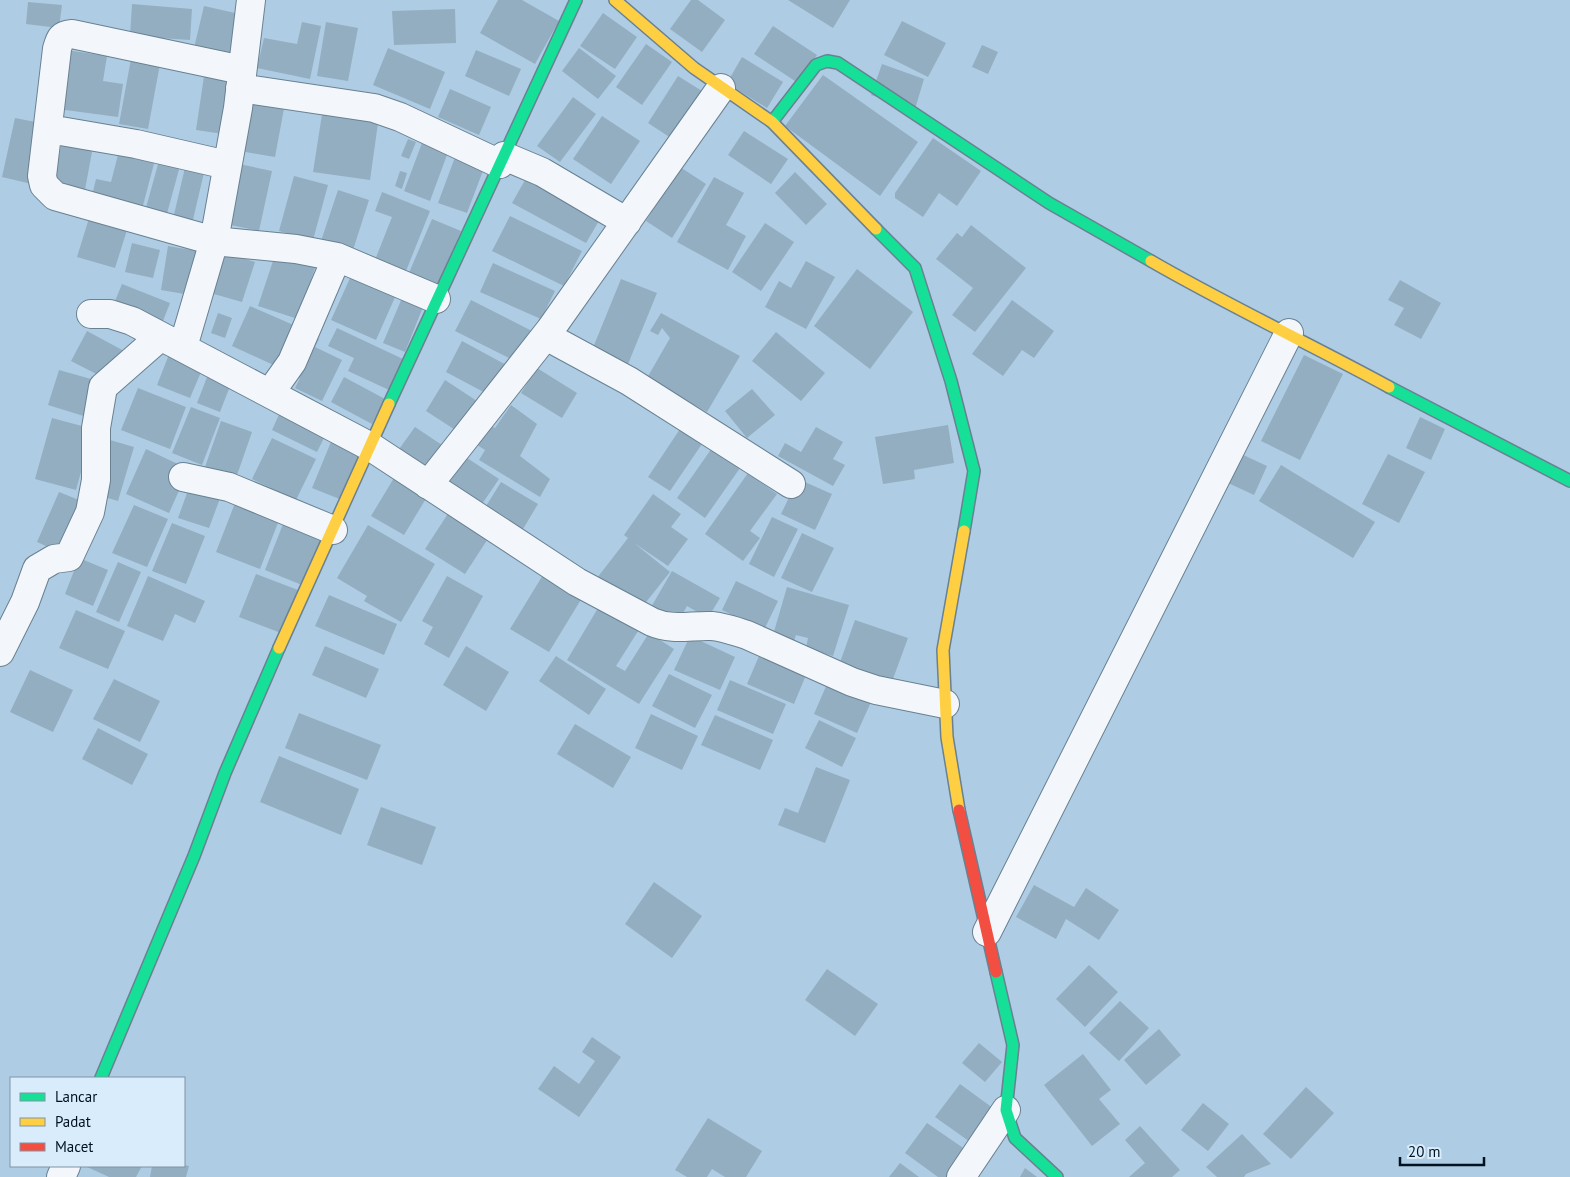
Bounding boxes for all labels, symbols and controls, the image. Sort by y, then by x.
legend [10,1077,185,1167]
text: Lancar [55,1087,97,1106]
text: Padat [55,1112,91,1131]
scale bar [1400,1134,1484,1166]
text: Macet [55,1137,93,1156]
text: 20 m [1408,1142,1441,1161]

